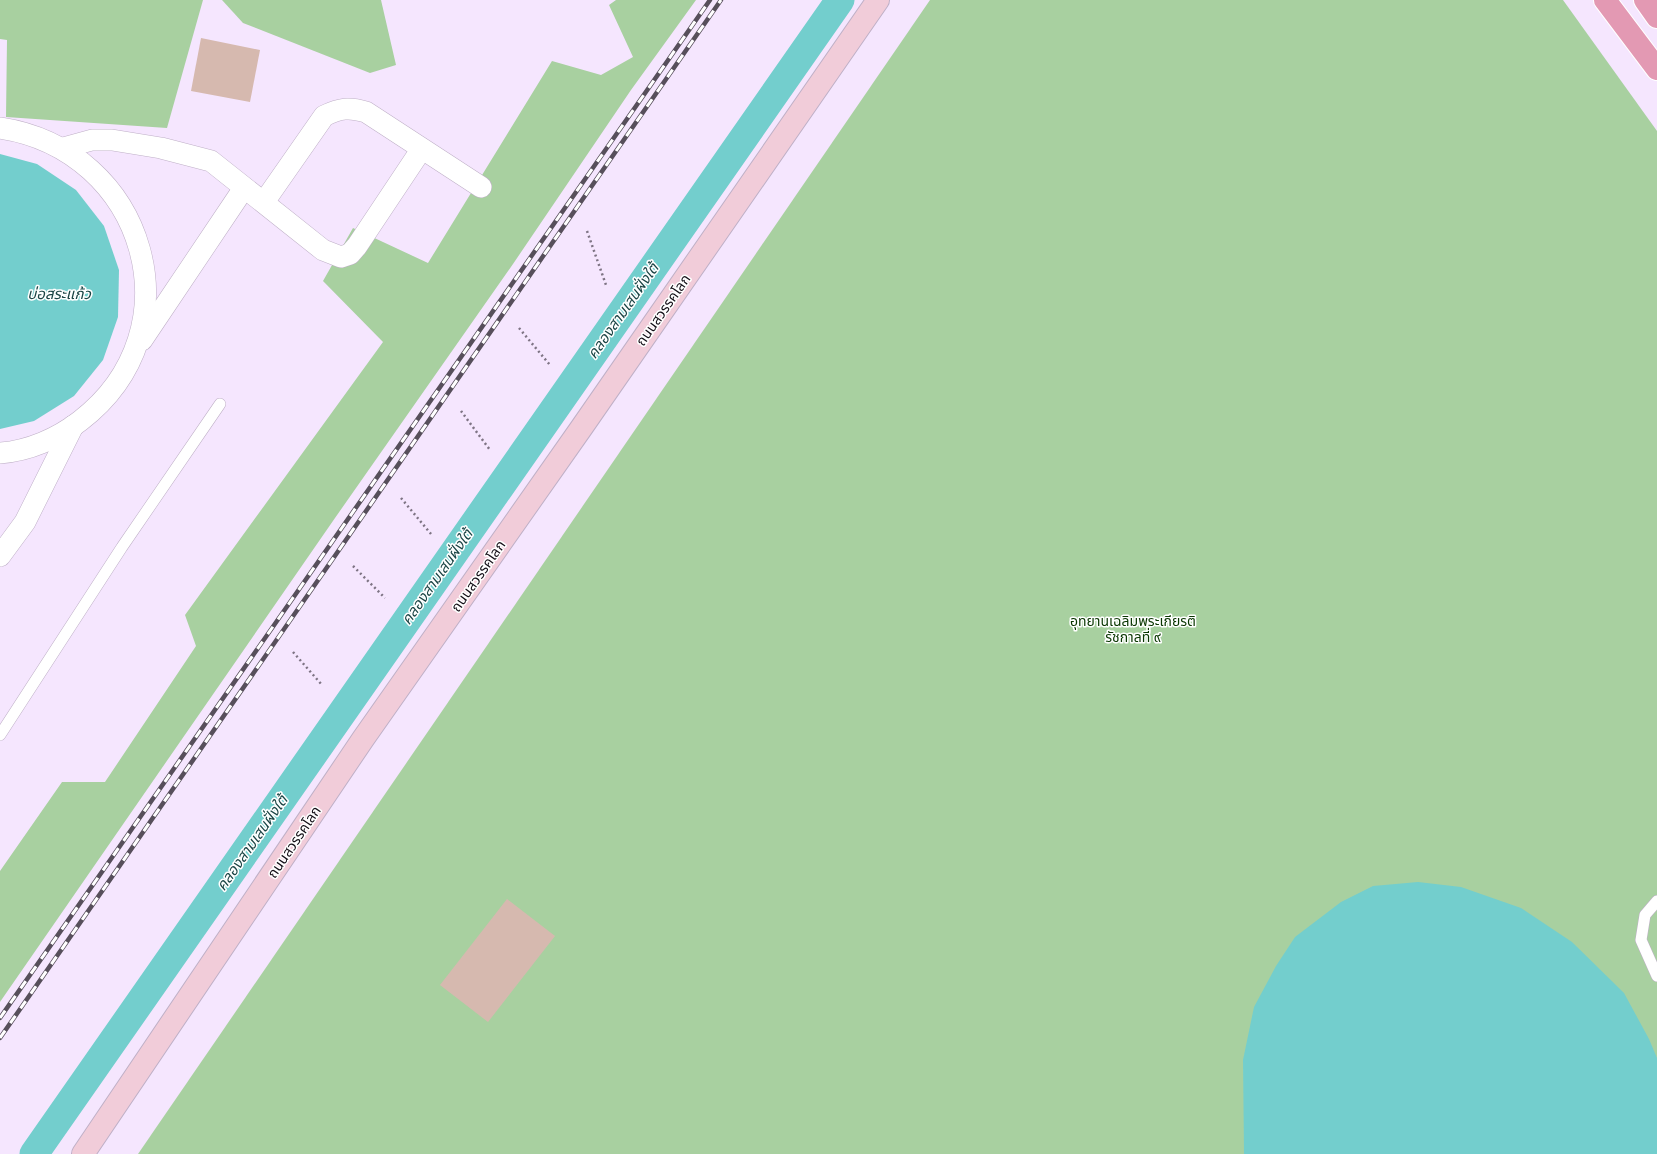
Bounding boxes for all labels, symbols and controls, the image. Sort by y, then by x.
water label: คลองสามเสนฝั่งใต้ [582,258,664,362]
street label: ถนนสวรรคโลก [633,271,694,349]
water label: บ่อสระแก้ว [27,285,91,303]
water label: คลองสามเสนฝั่งใต้ [396,524,478,628]
street label: ถนนสวรรคโลก [448,537,509,615]
park label: อุทยานเฉลิมพระเกียรติ รัชกาลที่ ๙ [1070,613,1196,646]
water label: คลองสามเสนฝั่งใต้ [211,790,293,894]
street label: ถนนสวรรคโลก [264,803,325,882]

